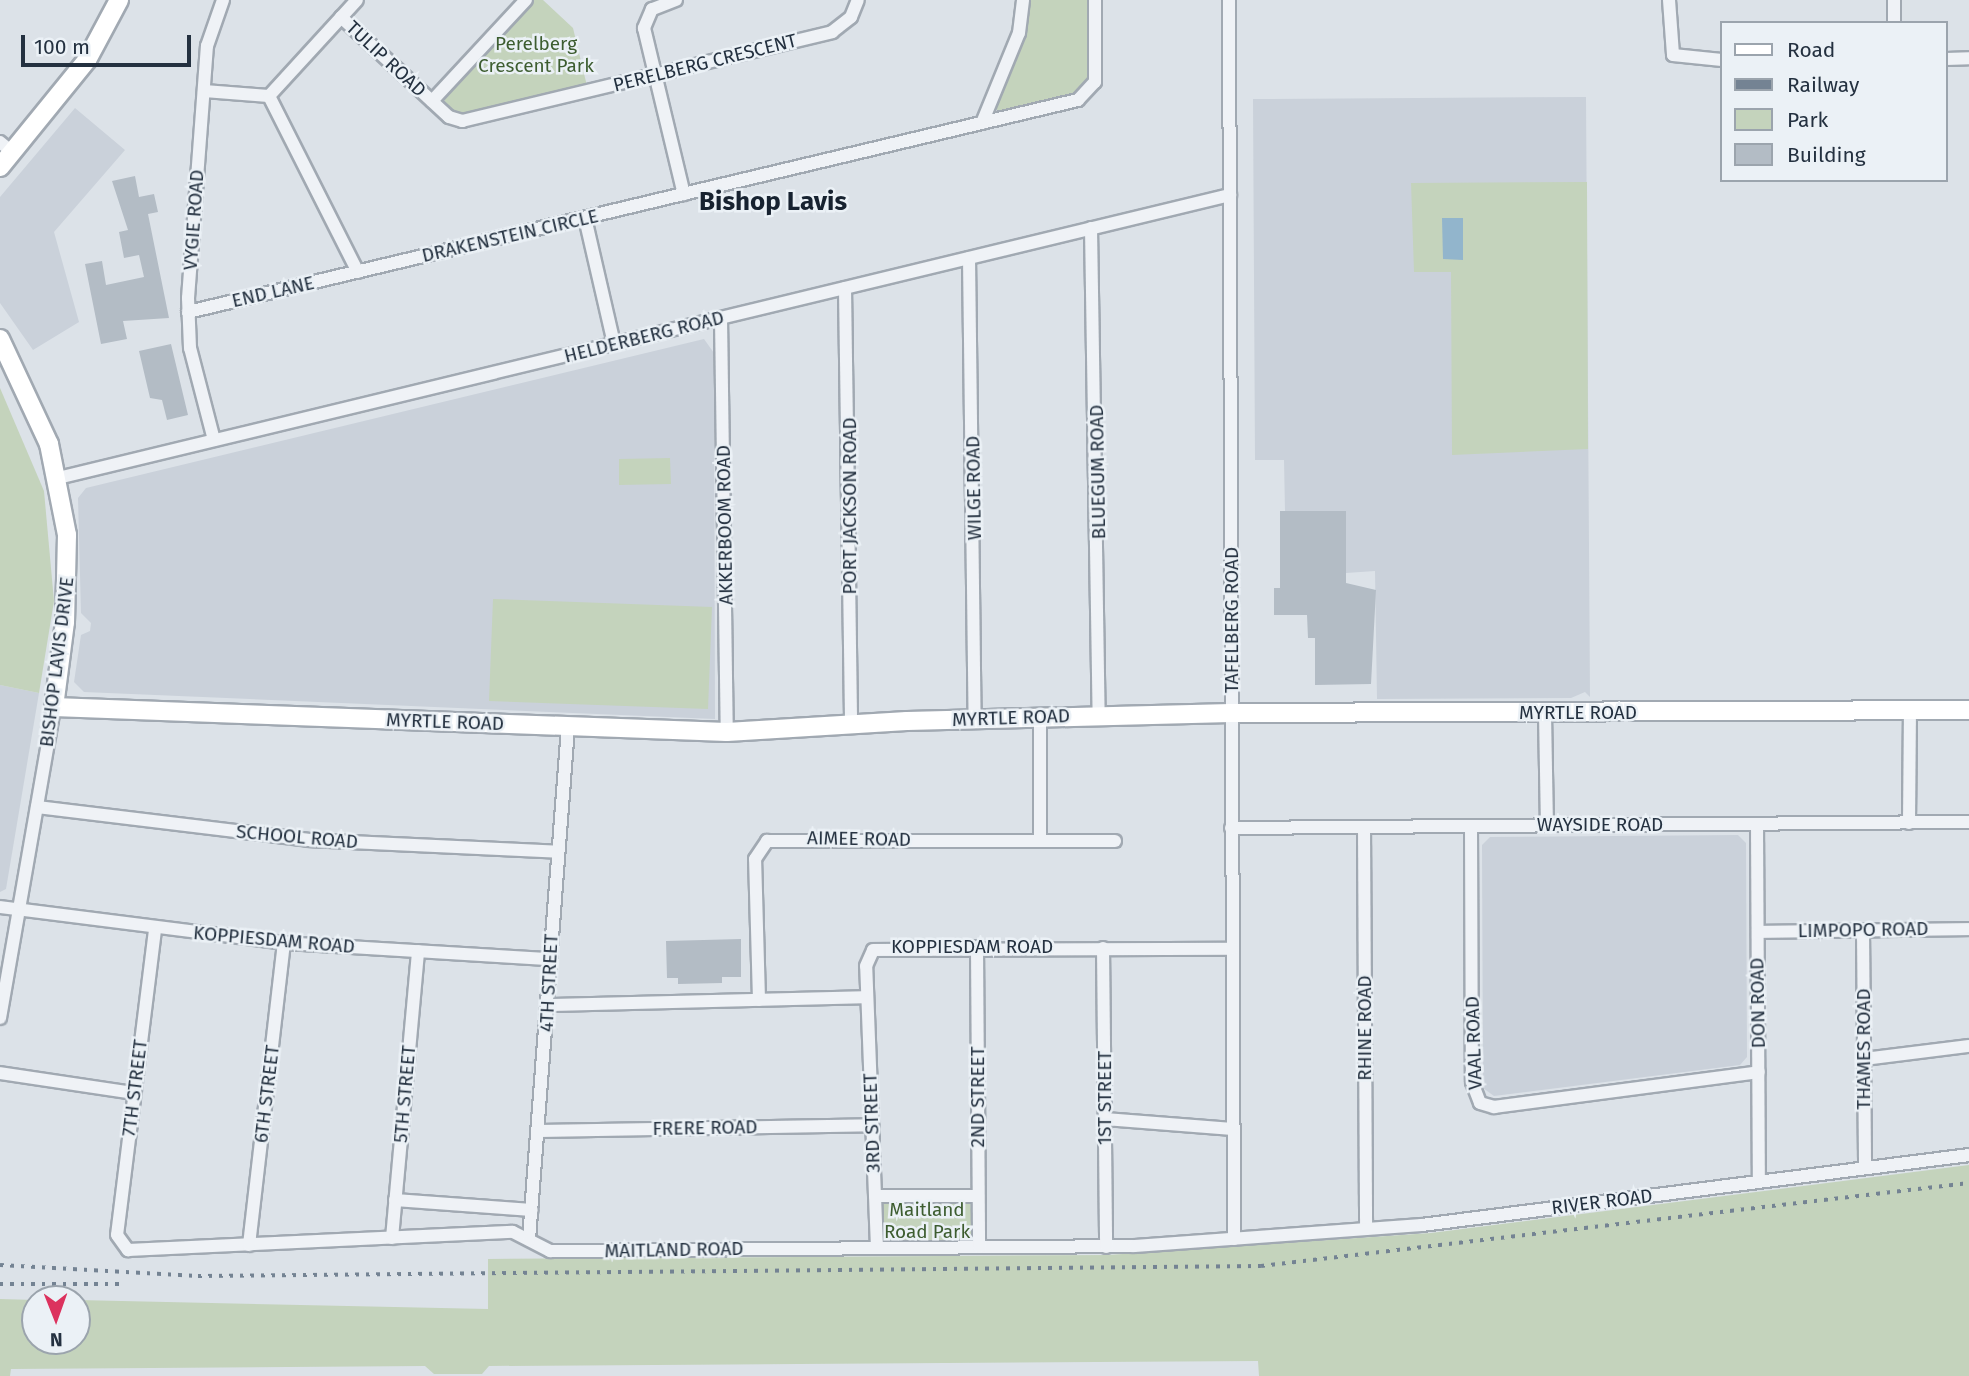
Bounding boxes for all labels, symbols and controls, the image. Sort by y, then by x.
street label: TULIP ROAD [341,16,431,102]
scale bar [24,21,194,65]
legend [1720,21,1948,182]
street label: PERELBERG CRESCENT [611,29,799,97]
park label: Perelberg Crescent Park [478,33,594,77]
text: 100 m [34,34,90,60]
text: Road [1787,37,1835,63]
text: Railway [1787,72,1859,98]
text: Park [1787,107,1828,133]
text: Building [1787,142,1866,168]
street label: VYGIE ROAD [179,169,209,271]
district label: Bishop Lavis [699,186,847,218]
street label: DRAKENSTEIN CIRCLE [420,205,600,267]
street label: END LANE [230,271,316,313]
street label: HELDERBERG ROAD [562,306,726,368]
street label: BLUEGUM ROAD [1085,404,1111,540]
street label: PORT JACKSON ROAD [839,417,861,595]
street label: WILGE ROAD [962,436,986,540]
street label: AKKERBOOM ROAD [712,445,738,605]
street label: TAFELBERG ROAD [1221,547,1243,693]
street label: BISHOP LAVIS DRIVE [35,576,79,748]
street label: MYRTLE ROAD [1519,702,1637,724]
street label: MYRTLE ROAD [952,705,1070,731]
street label: MYRTLE ROAD [386,709,504,735]
street label: WAYSIDE ROAD [1537,814,1663,836]
street label: SCHOOL ROAD [235,820,359,854]
street label: AIMEE ROAD [807,827,911,851]
street label: LIMPOPO ROAD [1797,917,1929,943]
street label: KOPPIESDAM ROAD [192,922,356,958]
street label: 4TH STREET [535,933,563,1033]
street label: KOPPIESDAM ROAD [891,936,1053,958]
street label: DON ROAD [1746,957,1770,1049]
street label: RHINE ROAD [1354,975,1376,1081]
street label: THAMES ROAD [1853,988,1875,1110]
street label: VAAL ROAD [1461,996,1487,1090]
street label: 7TH STREET [118,1038,152,1138]
street label: 6TH STREET [250,1044,284,1144]
street label: 5TH STREET [389,1044,421,1144]
street label: 2ND STREET [967,1046,989,1148]
street label: 1ST STREET [1094,1051,1116,1145]
street label: 3RD STREET [859,1073,885,1173]
street label: FRERE ROAD [652,1116,758,1140]
street label: RIVER ROAD [1550,1184,1654,1220]
park label: Maitland Road Park [884,1199,970,1243]
street label: MAITLAND ROAD [604,1237,744,1263]
north arrow [21,1285,91,1355]
text: N [50,1328,63,1351]

